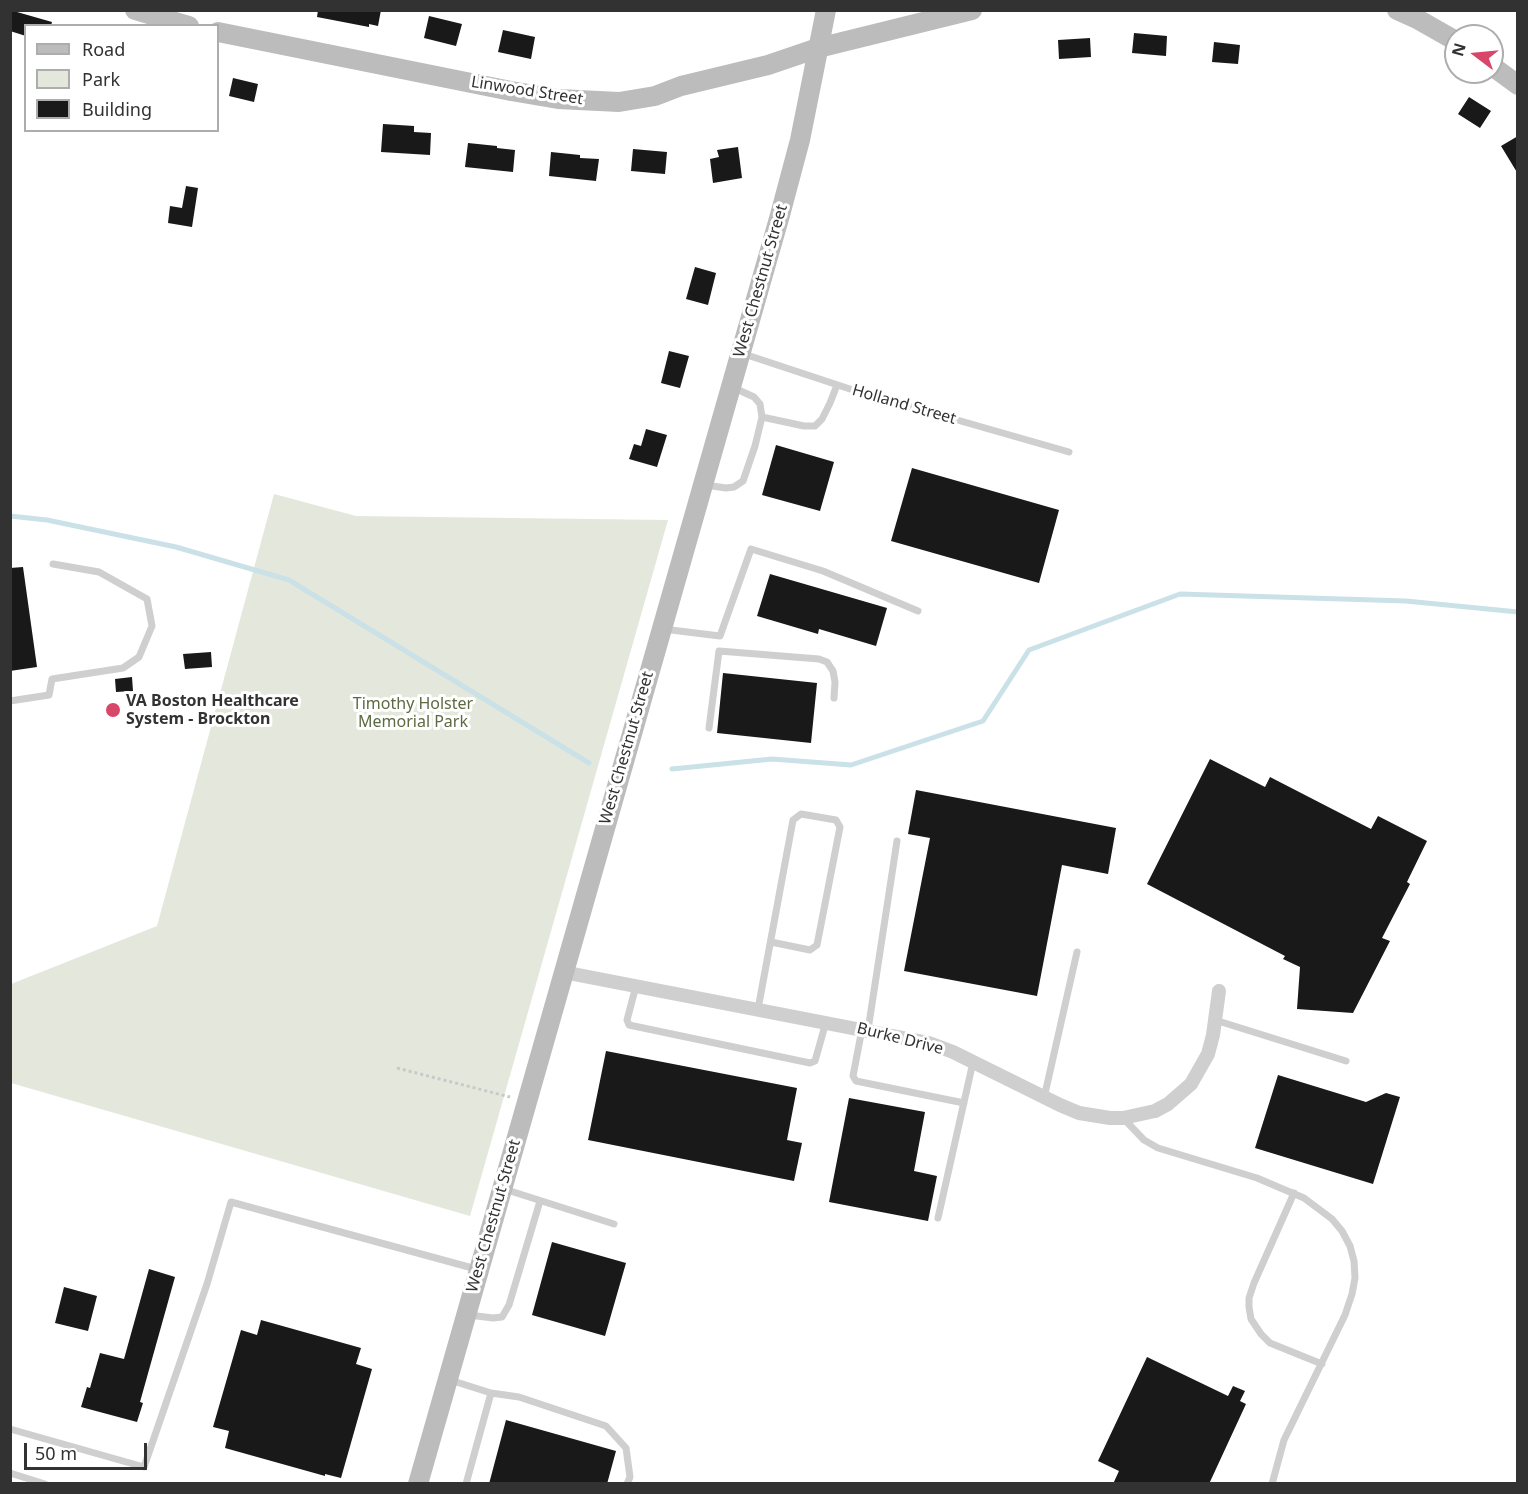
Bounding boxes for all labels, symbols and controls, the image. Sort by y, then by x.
legend [24,24,219,132]
north arrow [1444,24,1504,84]
text: Road [82,37,125,61]
text: N [1446,40,1471,59]
text: Park [82,67,120,91]
street label: Linwood Street [470,73,584,109]
text: Building [82,97,152,121]
street label: West Chestnut Street [730,202,792,360]
street label: Holland Street [850,381,958,429]
street label: West Chestnut Street [596,669,658,827]
place label: VA Boston Healthcare System - Brockton [126,691,299,729]
park label: Timothy Holster Memorial Park [353,694,473,732]
marker: VA Boston Healthcare System - Brockton [104,701,122,719]
street label: Burke Drive [855,1019,945,1059]
street label: West Chestnut Street [463,1137,525,1295]
scale bar [27,1431,150,1469]
text: 50 m [35,1441,77,1465]

